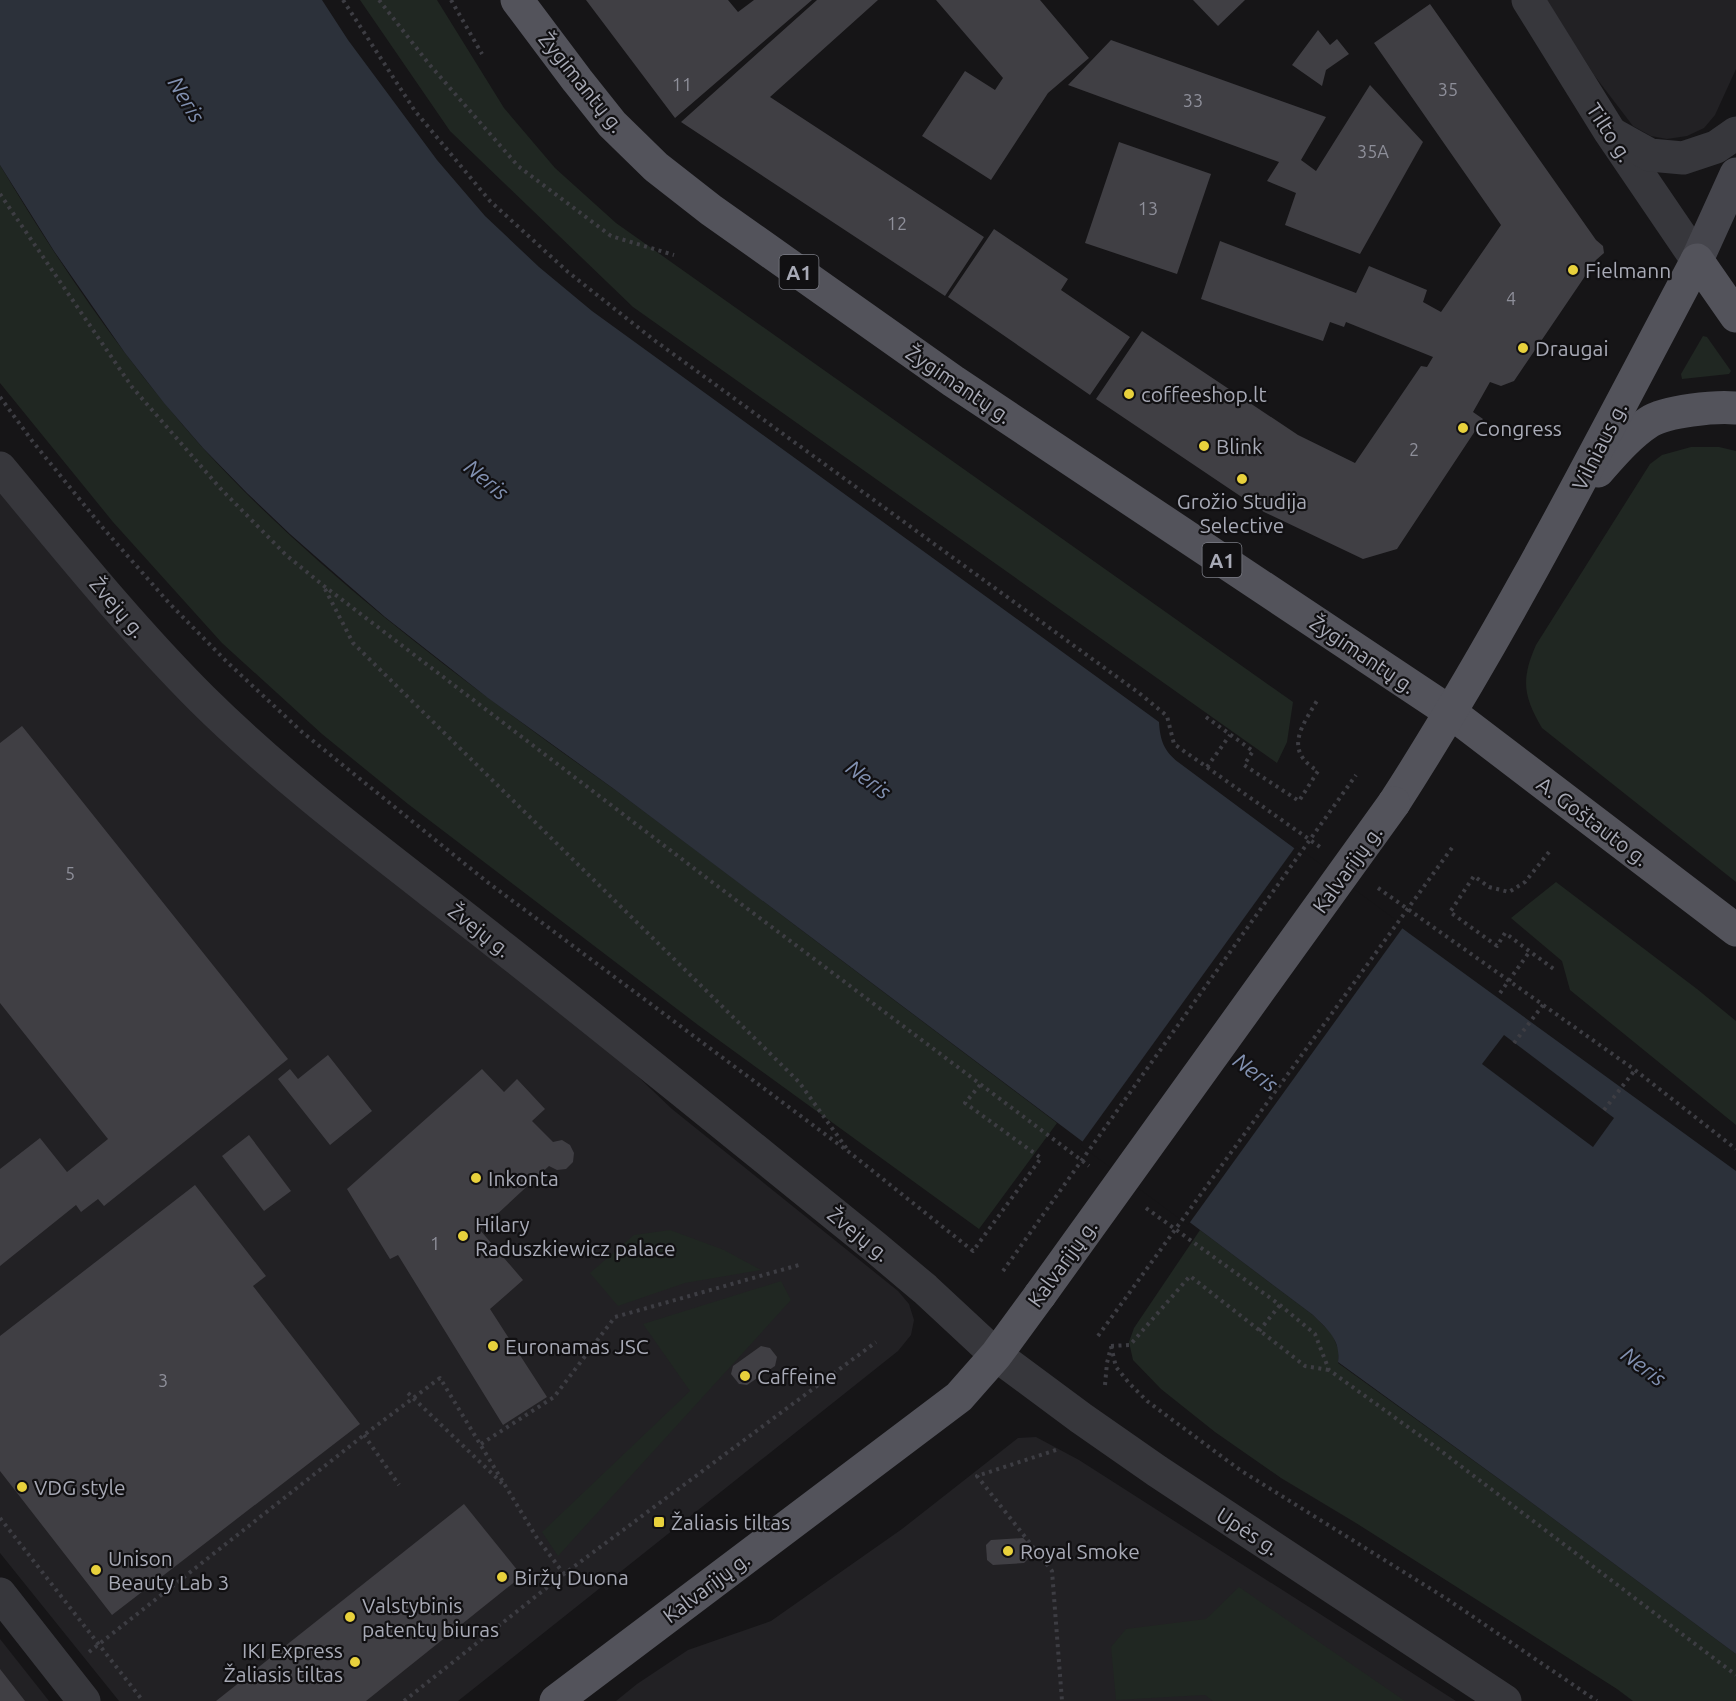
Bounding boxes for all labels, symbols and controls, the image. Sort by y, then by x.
street label: Žygimantų g. [534,27,630,137]
water label: Neris [164,71,210,127]
house number: 11 [672,74,692,94]
house number: 35 [1438,79,1458,99]
house number: 33 [1183,90,1203,110]
street label: Tilto g. [1582,98,1638,166]
house number: 35A [1357,141,1389,161]
house number: 13 [1138,198,1158,218]
house number: 12 [887,213,907,233]
road number: A1 [780,255,818,289]
place label: Fielmann [1585,258,1671,282]
marker: Fielmann [1566,263,1580,277]
house number: 4 [1506,288,1516,308]
place label: Draugai [1535,336,1609,360]
street label: Žygimantų g. [902,340,1016,428]
marker: Draugai [1516,341,1530,355]
place label: coffeeshop.lt [1141,382,1267,406]
marker: coffeeshop.lt [1122,387,1136,401]
street label: Vilniaus g. [1567,398,1631,494]
place label: Congress [1475,416,1562,440]
marker: Congress [1456,421,1470,435]
place label: Blink [1216,434,1263,458]
marker: Blink [1197,439,1211,453]
house number: 2 [1409,439,1419,459]
water label: Neris [460,454,514,504]
marker: Grožio Studija Selective [1235,472,1249,486]
place label: Grožio Studija Selective [1177,489,1307,537]
road number: A1 [1202,543,1242,577]
street label: Žvejų g. [85,572,151,642]
street label: Žygimantų g. [1306,610,1420,698]
water label: Neris [842,754,896,804]
street label: A. Goštauto g. [1533,771,1653,871]
street label: Kalvarijų g. [1307,821,1387,917]
house number: 5 [65,863,75,883]
street label: Žvejų g. [444,898,516,962]
water label: Neris [1229,1047,1283,1097]
place label: Inkonta [488,1166,559,1190]
marker: Inkonta [469,1171,483,1185]
street label: Žvejų g. [823,1202,895,1266]
place label: Hilary Raduszkiewicz palace [475,1212,676,1260]
street label: Kalvarijų g. [1022,1215,1102,1311]
marker: Hilary Raduszkiewicz palace [456,1229,470,1243]
house number: 1 [430,1233,440,1253]
place label: Euronamas JSC [505,1334,649,1358]
marker: Euronamas JSC [486,1339,500,1353]
water label: Neris [1617,1341,1671,1391]
place label: Caffeine [757,1364,837,1388]
marker: Caffeine [738,1369,752,1383]
house number: 3 [158,1370,168,1390]
place label: VDG style [34,1475,126,1499]
marker: VDG style [15,1480,29,1494]
street label: Upės g. [1212,1502,1284,1560]
place label: Žaliasis tiltas [671,1510,790,1534]
marker: Žaliasis tiltas [652,1515,666,1529]
place label: Royal Smoke [1020,1539,1140,1563]
marker: Royal Smoke [1001,1544,1015,1558]
place label: Unison Beauty Lab 3 [108,1546,229,1594]
street label: Kalvarijų g. [658,1547,754,1627]
marker: Unison Beauty Lab 3 [89,1563,103,1577]
place label: Biržų Duona [514,1565,629,1589]
marker: Biržų Duona [495,1570,509,1584]
place label: Valstybinis patentų biuras [362,1593,499,1641]
marker: Valstybinis patentų biuras [343,1610,357,1624]
place label: IKI Express Žaliasis tiltas [224,1638,343,1686]
marker: IKI Express Žaliasis tiltas [348,1655,362,1669]

